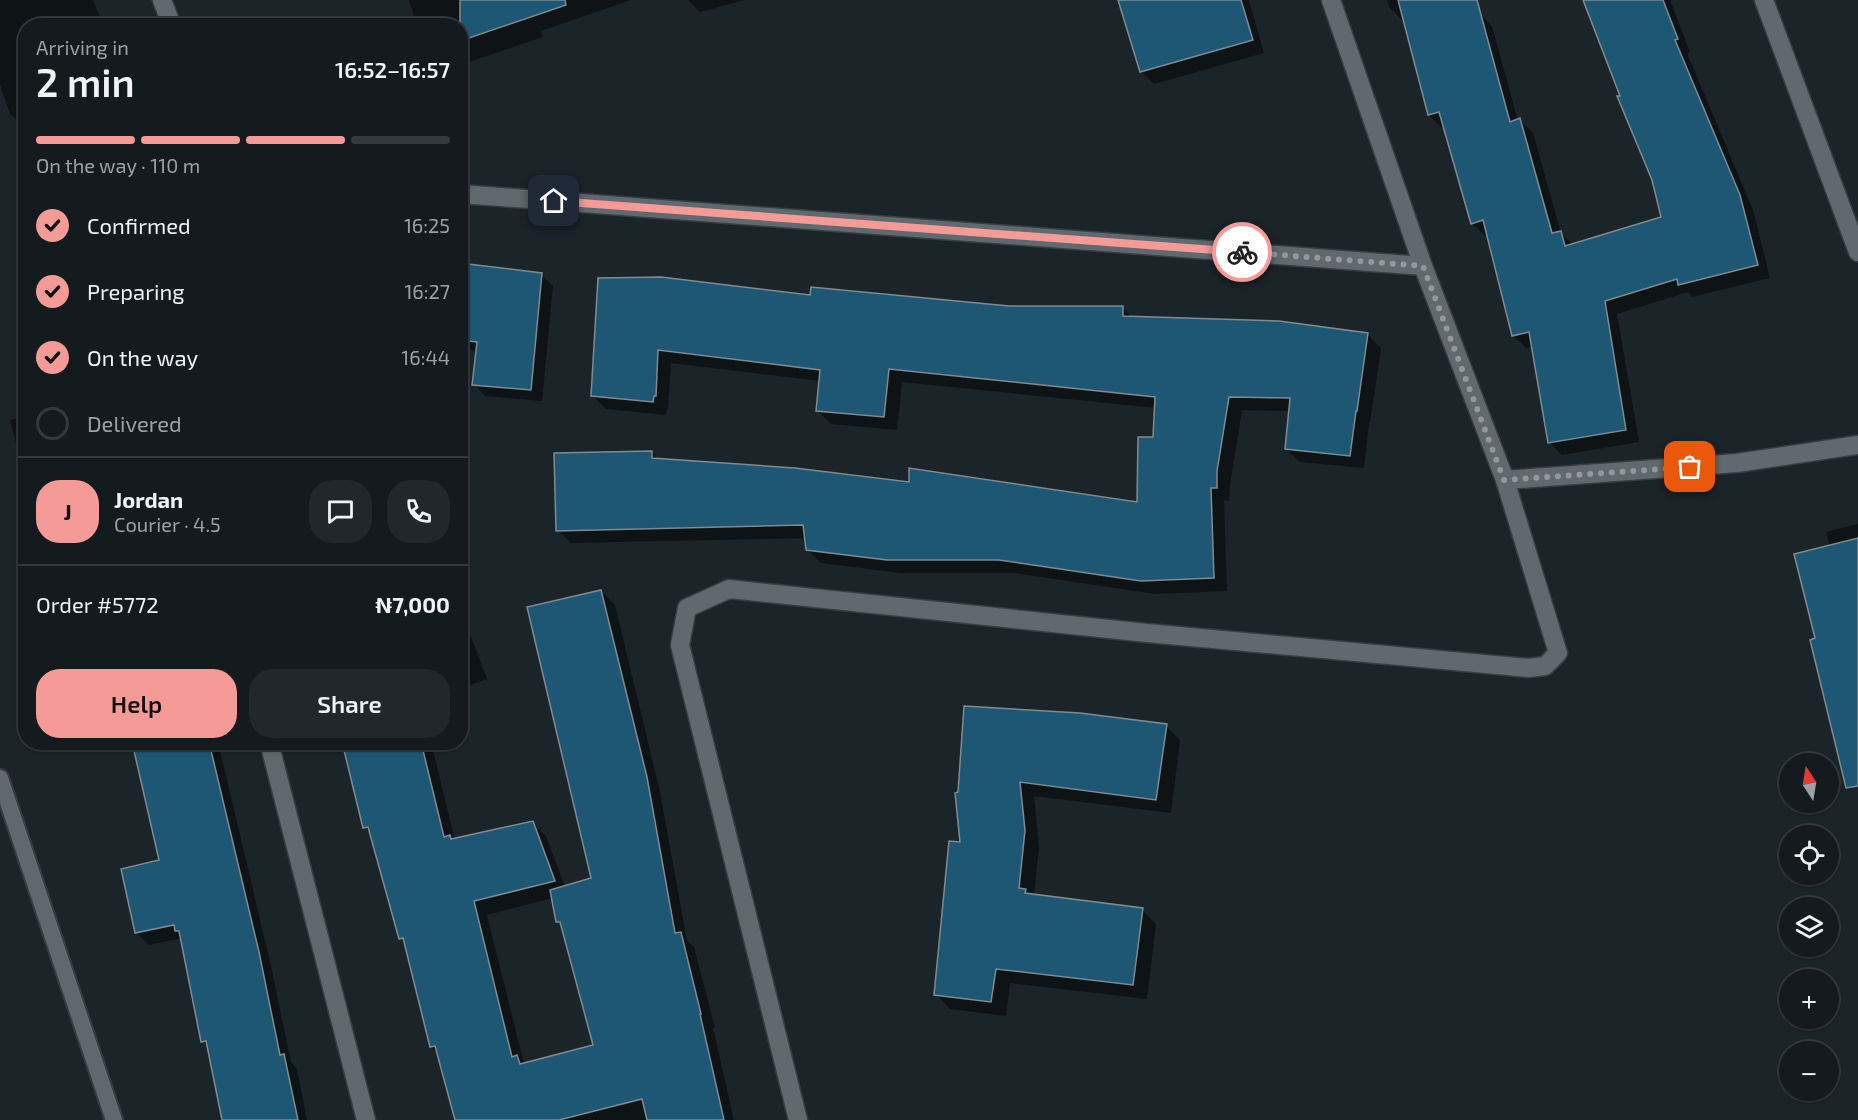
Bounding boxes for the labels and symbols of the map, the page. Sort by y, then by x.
pin [528,175,579,226]
courier [1212,222,1272,282]
pin [1664,441,1715,492]
north arrow [1779,753,1839,813]

